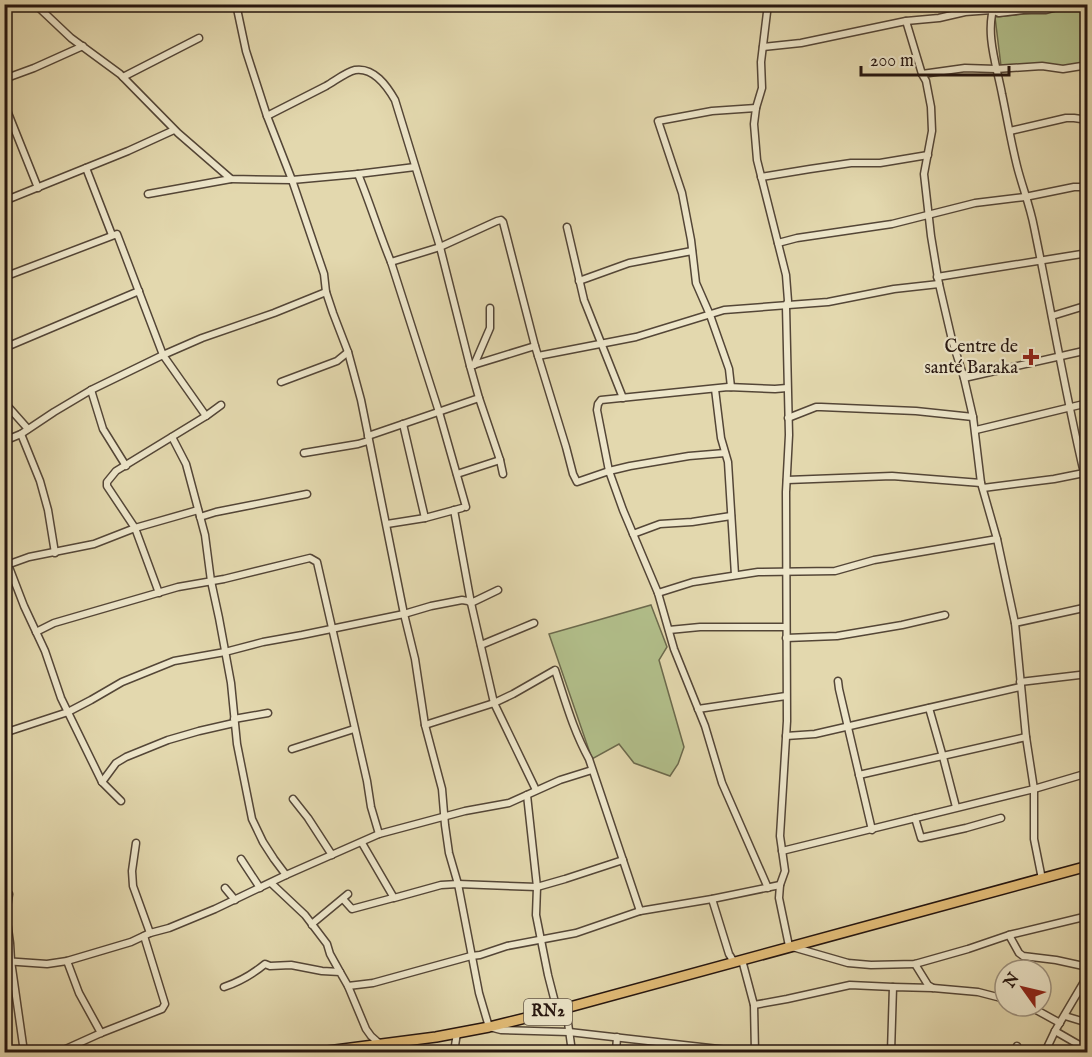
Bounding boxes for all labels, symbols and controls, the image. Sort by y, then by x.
scale bar [861,39,1010,77]
text: 200 m [870,50,914,73]
place label: Centre de santé Baraka [925,336,1018,380]
marker: Centre de santé Baraka [1022,348,1040,366]
north arrow [993,958,1053,1018]
text: N [1000,969,1024,993]
road number: RN2 [524,999,572,1025]

